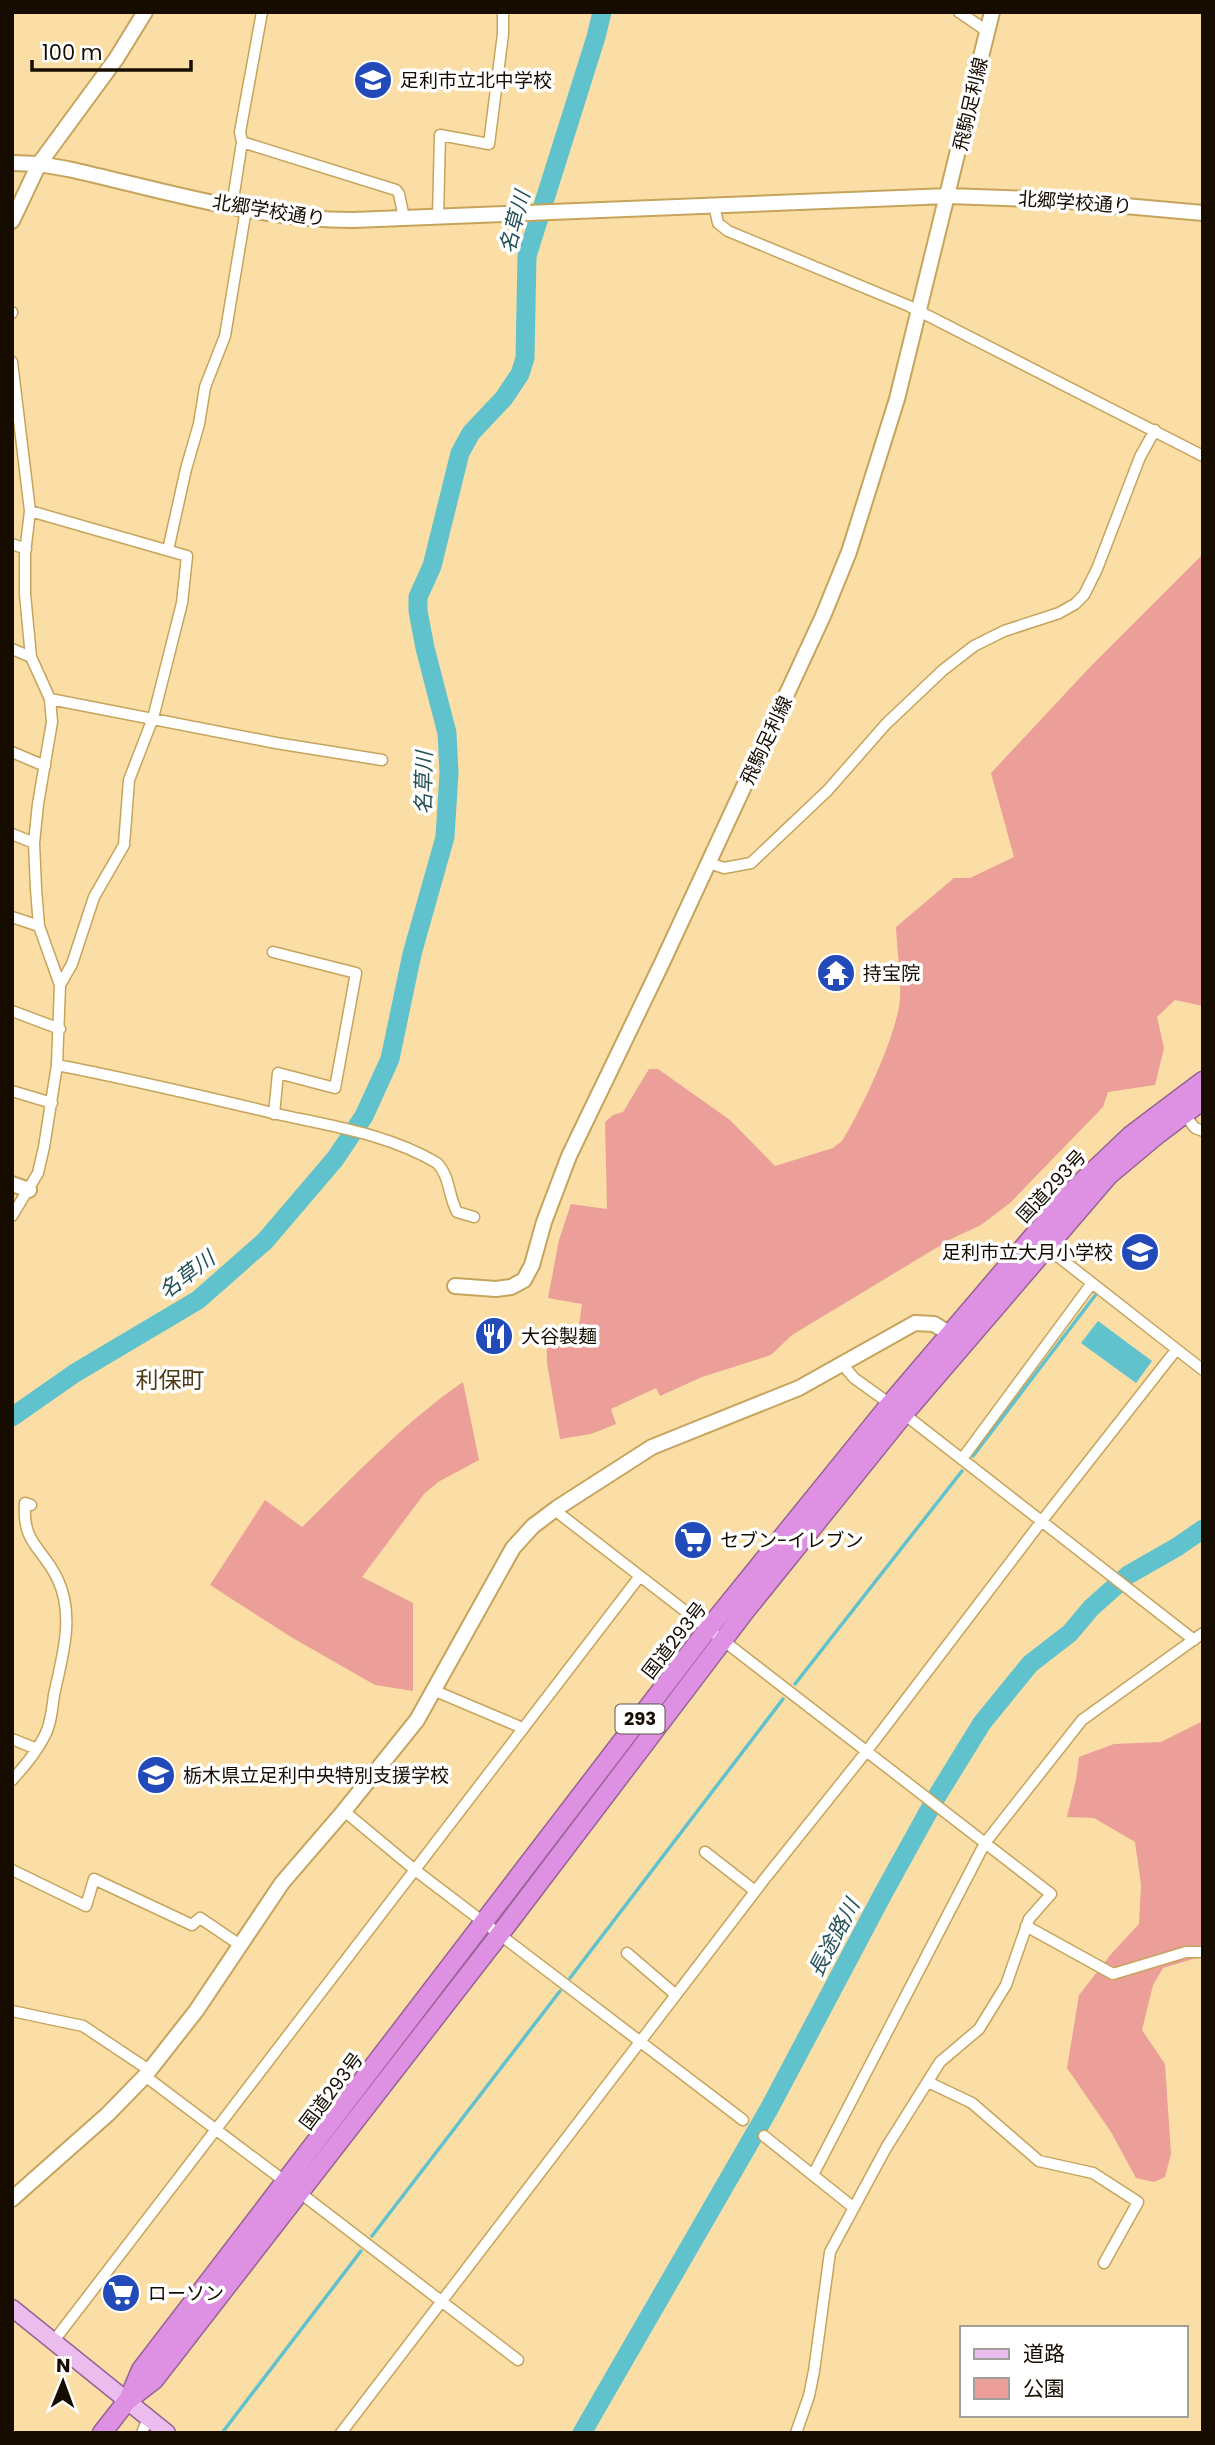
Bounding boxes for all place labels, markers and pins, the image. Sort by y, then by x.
school or university icon: 足利市立北中学校 [352,59,394,101]
place label: 足利市立北中学校 [400,67,552,94]
temple icon: 持宝院 [815,952,857,994]
place label: 持宝院 [863,960,920,987]
school or university icon: 足利市立大月小学校 [1119,1231,1161,1273]
place label: 足利市立大月小学校 [942,1239,1113,1266]
restaurant icon: 大谷製麺 [473,1315,515,1357]
place label: 大谷製麺 [521,1323,597,1350]
supermarket icon: セブン-イレブン [672,1519,714,1561]
place label: セブン-イレブン [720,1527,863,1554]
school or university icon: 栃木県立足利中央特別支援学校 [135,1754,177,1796]
place label: 栃木県立足利中央特別支援学校 [183,1762,449,1789]
supermarket icon: ローソン [100,2272,142,2314]
place label: ローソン [148,2280,224,2307]

